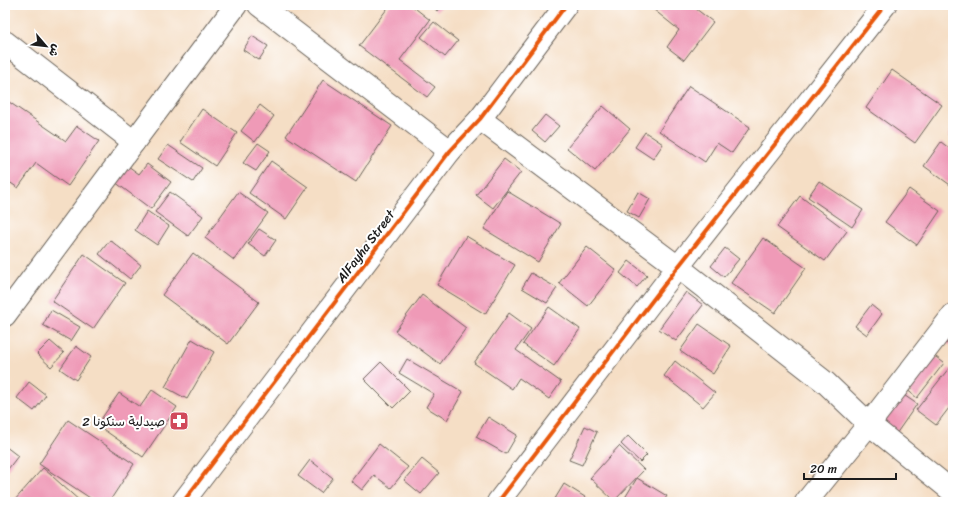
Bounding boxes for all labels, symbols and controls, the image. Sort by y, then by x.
north arrow [26,26,66,66]
text: ش [43,41,66,60]
street label: AlFayha Street [330,204,401,289]
place label: صيدلية سنكونا 2 [82,410,165,433]
pharmacy icon: صيدلية سنكونا 2 [168,410,190,432]
scale bar [804,455,896,481]
text: 20 m [810,458,837,480]

